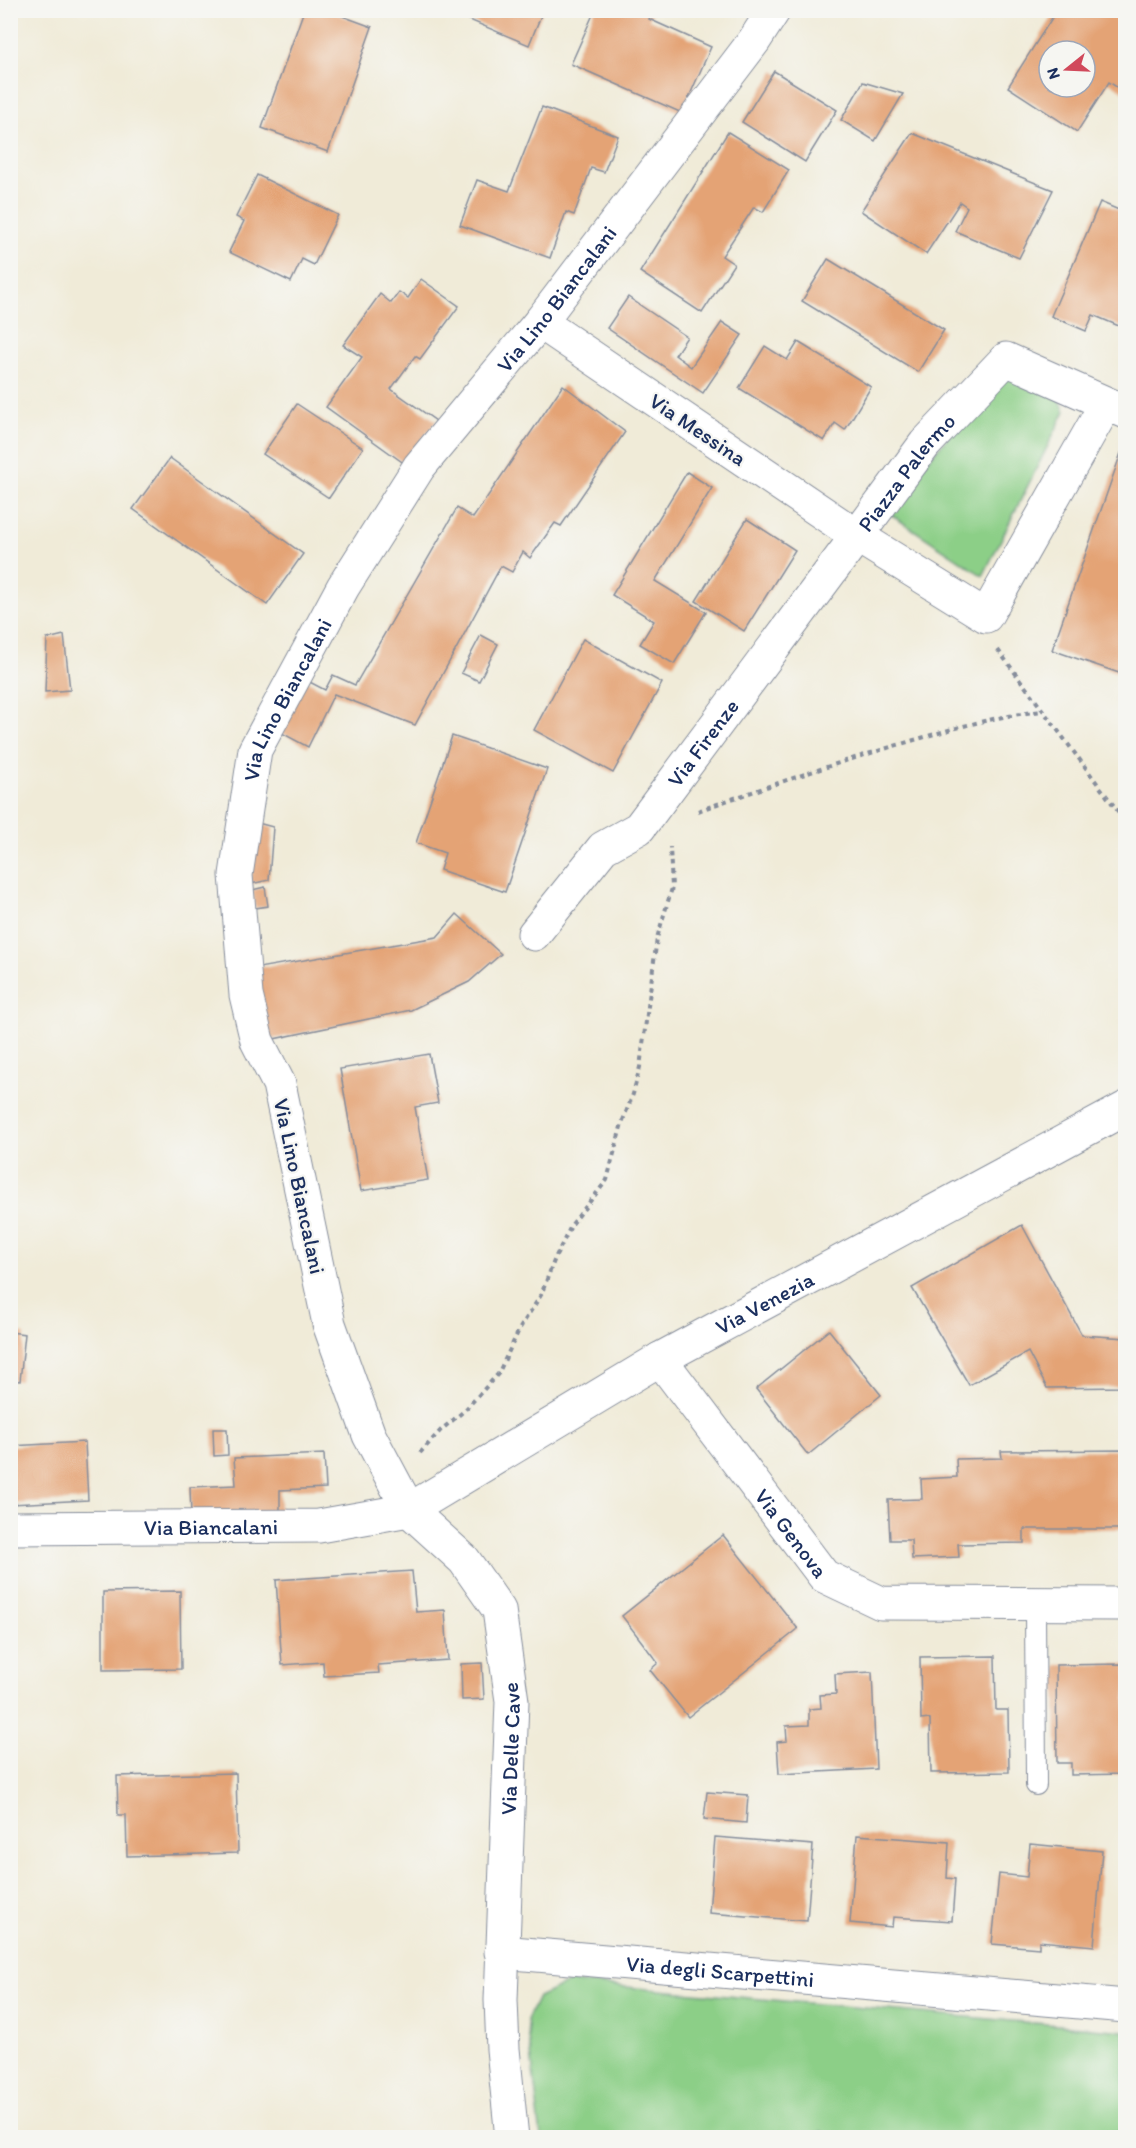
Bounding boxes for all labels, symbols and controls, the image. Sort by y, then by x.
north arrow [1037,39,1097,99]
text: N [1043,65,1064,82]
street label: Via Lino Biancalani [491,220,623,378]
street label: Via Messina [644,387,752,472]
street label: Piazza Palermo [852,408,961,537]
street label: Via Lino Biancalani [237,614,338,783]
street label: Via Firenze [662,694,745,792]
street label: Via Lino Biancalani [268,1096,331,1276]
street label: Via Venezia [711,1265,819,1341]
street label: Via Genova [749,1483,834,1583]
street label: Via Biancalani [144,1513,278,1541]
street label: Via Delle Cave [495,1681,526,1815]
street label: Via degli Scarpettini [625,1950,815,1993]

